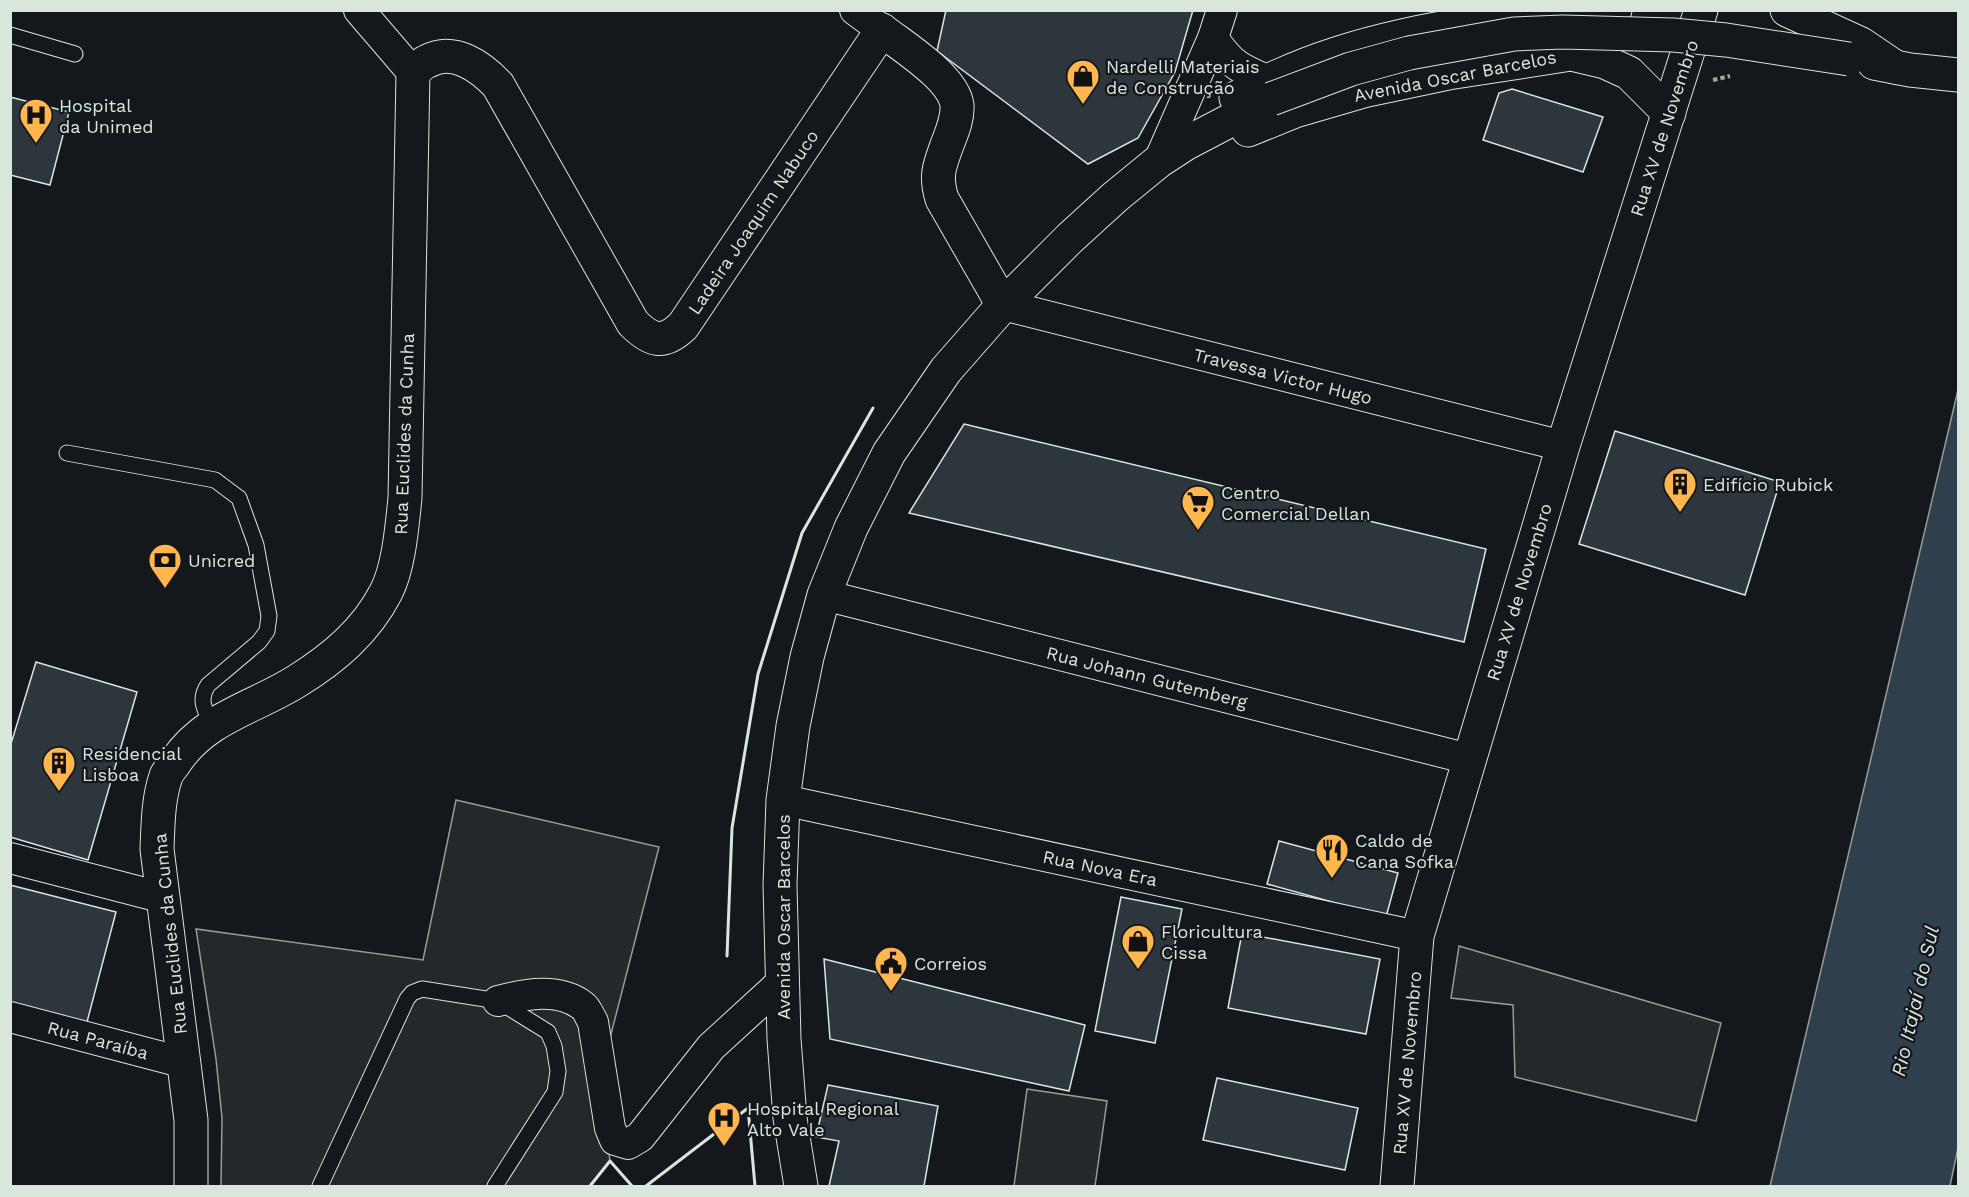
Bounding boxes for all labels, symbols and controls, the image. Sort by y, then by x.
street label: Rua XV de Novembro [1626,37,1702,219]
street label: Avenida Oscar Barcelos [1352,46,1558,106]
place label: Nardelli Materiais de Construção [1106,56,1260,98]
shop icon: Nardelli Materiais de Construção [1065,58,1101,105]
place label: Hospital da Unimed [59,95,154,137]
hospital icon: Hospital da Unimed [18,97,54,144]
street label: Ladeira Joaquim Nabuco [683,126,823,318]
street label: Rua Euclides da Cunha [390,333,418,535]
street label: Travessa Victor Hugo [1192,344,1374,408]
building icon: Edifício Rubick [1662,466,1698,513]
place label: Edifício Rubick [1703,474,1833,495]
place label: Centro Comercial Dellan [1221,482,1371,524]
supermarket icon: Centro Comercial Dellan [1180,484,1216,531]
street label: Rua XV de Novembro [1482,501,1556,683]
bank icon: Unicred [147,542,183,589]
place label: Unicred [188,550,255,571]
street label: Rua Johann Gutemberg [1044,642,1250,712]
place label: Residencial Lisboa [82,743,182,785]
building icon: Residencial Lisboa [41,745,77,792]
street label: Avenida Oscar Barcelos [773,814,794,1020]
place label: Caldo de Cana Sofka [1355,830,1454,872]
restaurant icon: Caldo de Cana Sofka [1314,832,1350,879]
street label: Rua Euclides da Cunha [149,833,191,1035]
street label: Rua Nova Era [1041,846,1159,890]
place label: Floricultura Cissa [1161,921,1263,963]
shop icon: Floricultura Cissa [1120,923,1156,970]
water label: Rio Itajaí do Sul [1886,923,1944,1079]
public building icon: Correios [873,945,909,992]
place label: Correios [914,953,987,974]
street label: Rua XV de Novembro [1389,970,1425,1156]
street label: Rua Paraíba [45,1016,151,1064]
place label: Hospital Regional Alto Vale [747,1098,900,1140]
hospital icon: Hospital Regional Alto Vale [706,1100,742,1147]

